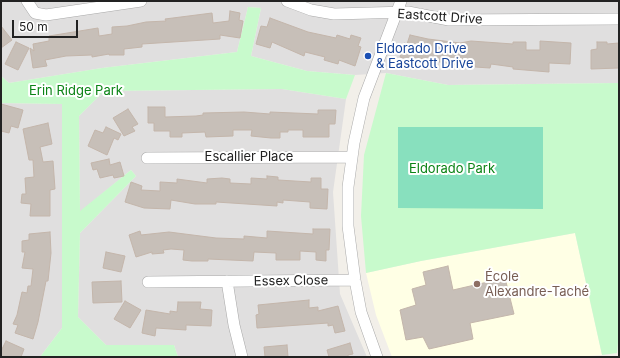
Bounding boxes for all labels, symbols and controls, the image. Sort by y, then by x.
street label: Eastcott Drive [397,6,483,28]
scale bar [14,12,80,38]
text: 50 m [19,19,48,34]
place label: Eldorado Drive & Eastcott Drive [376,41,473,72]
marker: Eldorado Drive & Eastcott Drive [363,51,373,61]
park label: Erin Ridge Park [29,83,123,99]
street label: Escallier Place [205,149,293,165]
park label: Eldorado Park [409,161,495,177]
place label: École Alexandre-Taché [485,269,589,300]
street label: Essex Close [254,273,328,289]
marker: École Alexandre-Taché [472,279,482,289]

